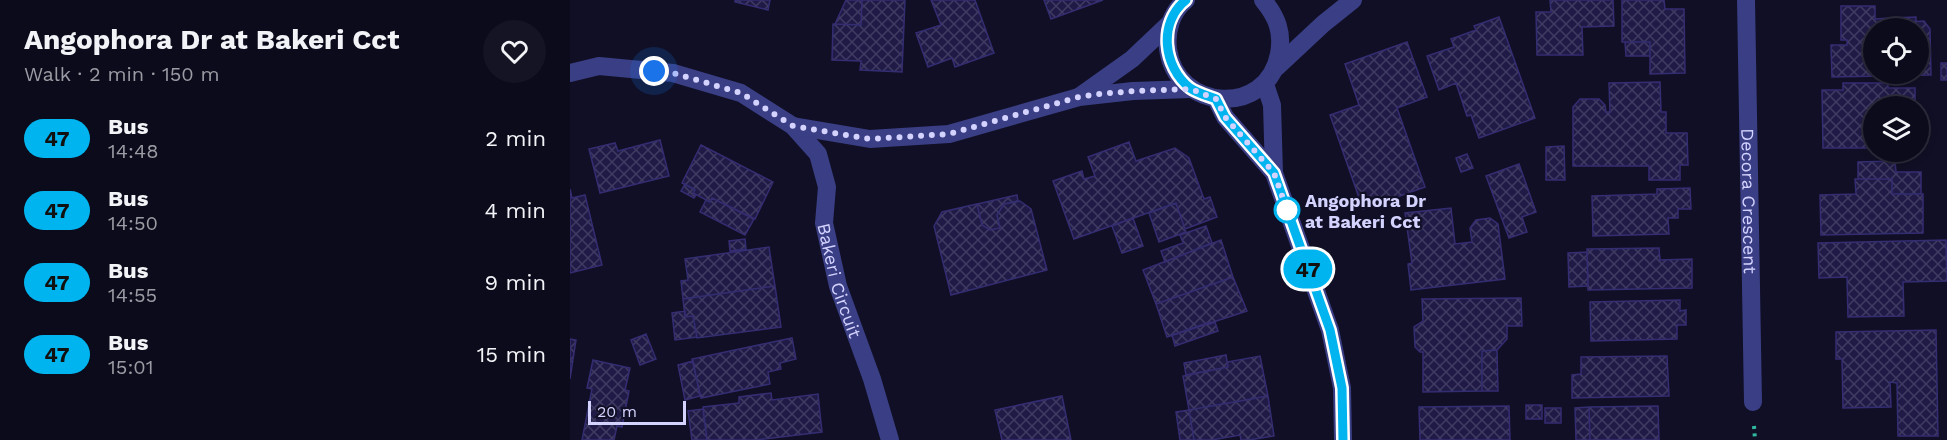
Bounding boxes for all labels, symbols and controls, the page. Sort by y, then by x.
map controls [1863,18,1929,162]
button: locate [1863,18,1929,84]
button: heart [483,20,546,83]
text: Angophora Dr at Bakeri Cct [24,23,399,56]
your location [639,56,669,86]
text: Walk · 2 min · 150 m [24,62,220,86]
button: layers [1863,96,1929,162]
text: Bus [108,114,148,139]
text: 47 [44,126,70,151]
text: 2 min [485,126,546,151]
street label: Decora Crescent [1738,128,1761,274]
text: 14:48 [108,139,158,163]
text: Bus [108,186,148,211]
place label: Angophora Dr at Bakeri Cct [1305,190,1426,232]
marker: Angophora Dr at Bakeri Cct [1274,197,1300,223]
text: 47 [44,198,70,223]
text: 4 min [485,198,546,223]
text: 14:50 [108,211,158,235]
street label: Bakeri Circuit [814,221,867,341]
line badge: 47 [1281,250,1335,288]
text: 47 [1295,257,1321,282]
text: Bus [108,258,148,283]
text: 47 [44,270,70,295]
text: 9 min [484,270,546,295]
text: 14:55 [108,283,157,307]
text: Bus [108,330,148,355]
text: 47 [44,342,70,367]
text: 15 min [477,342,546,367]
text: 15:01 [108,355,154,379]
scale bar [588,398,686,426]
text: 20 m [597,402,637,421]

